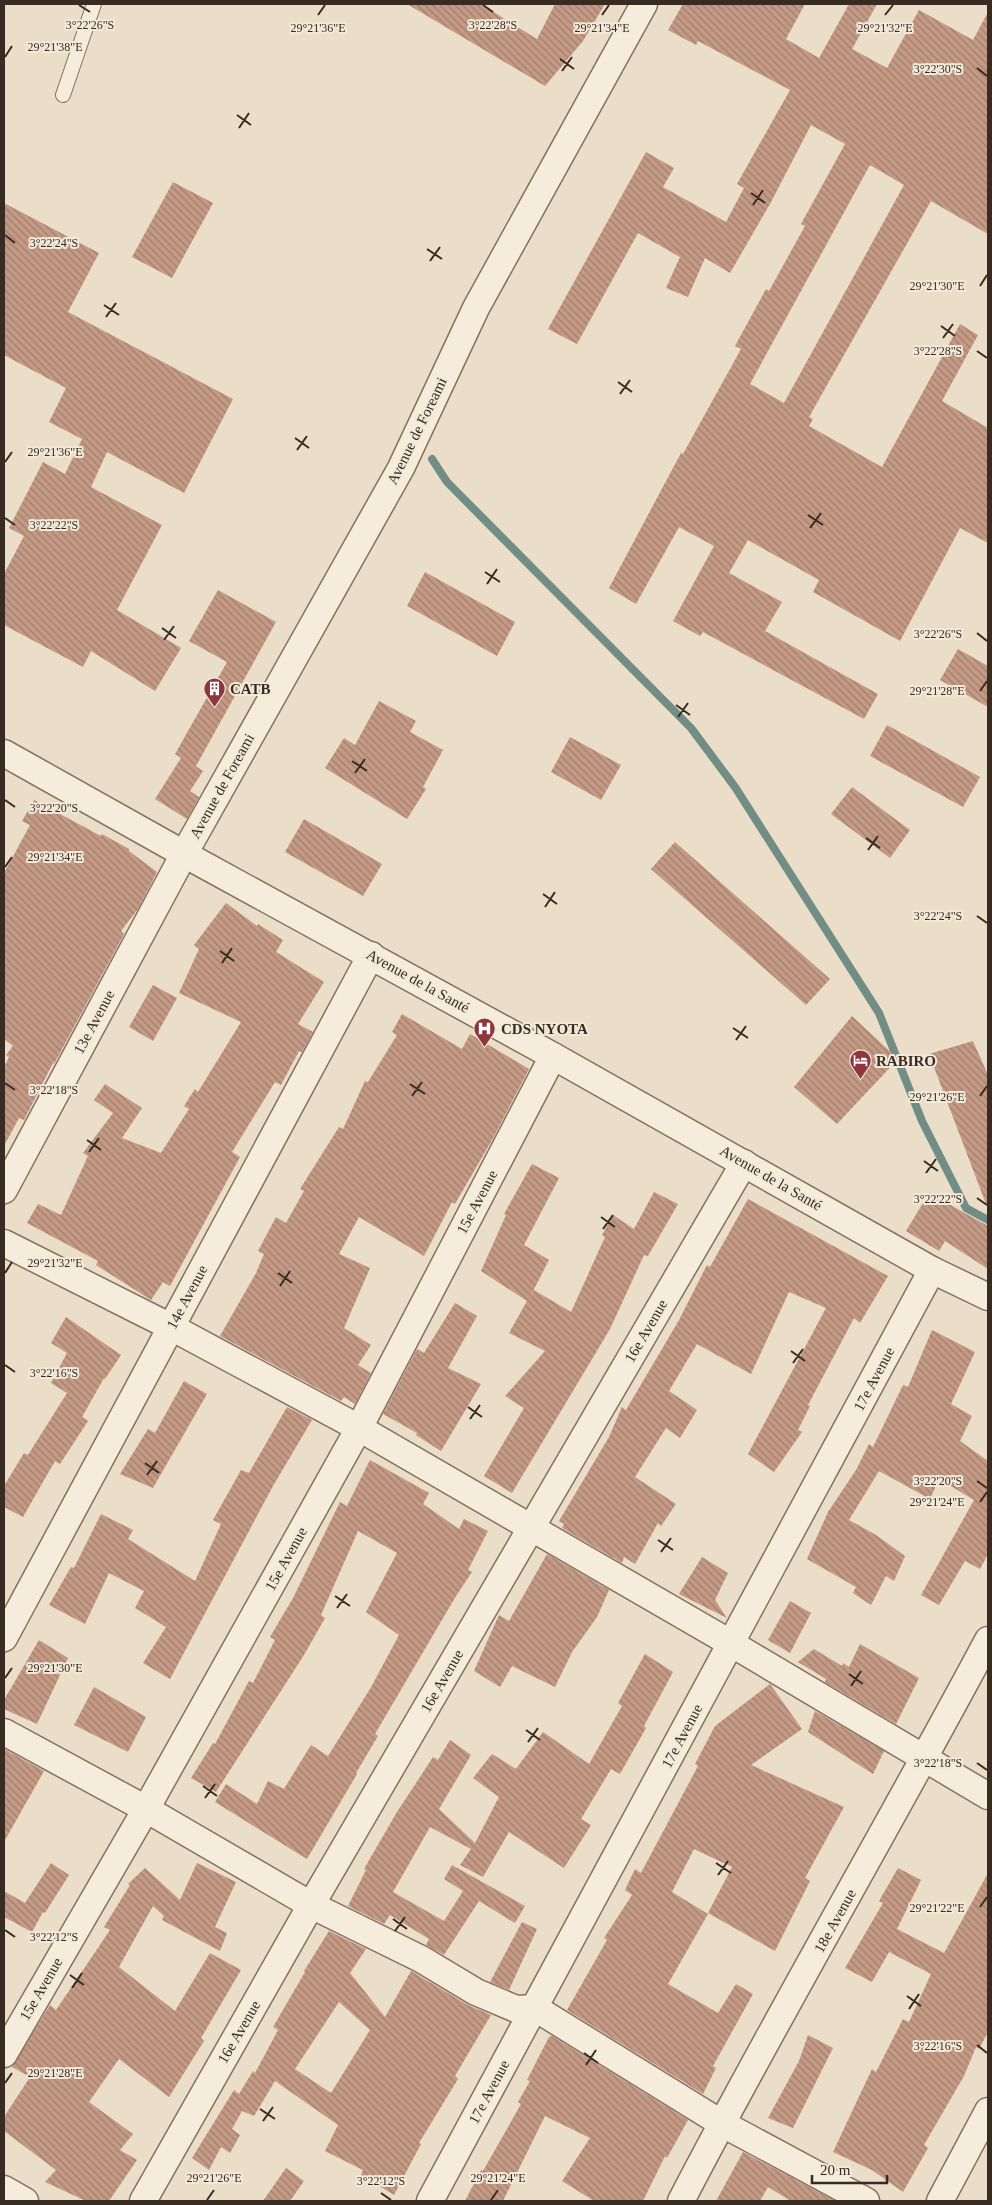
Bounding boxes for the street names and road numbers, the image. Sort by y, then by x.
street label: Avenue de Foreami [384,375,450,487]
street label: Avenue de Foreami [187,731,257,841]
street label: Avenue de la Santé [364,946,473,1016]
street label: 13e Avenue [70,987,118,1057]
street label: Avenue de la Santé [717,1142,825,1214]
street label: 15e Avenue [453,1167,501,1237]
street label: 14e Avenue [163,1262,211,1332]
street label: 16e Avenue [622,1296,671,1365]
street label: 17e Avenue [850,1344,898,1414]
street label: 15e Avenue [262,1524,310,1594]
street label: 16e Avenue [418,1646,467,1715]
street label: 17e Avenue [658,1701,706,1771]
street label: 18e Avenue [811,1886,859,1956]
street label: 15e Avenue [17,1954,66,2023]
street label: 16e Avenue [215,1997,264,2066]
street label: 17e Avenue [465,2057,513,2127]

